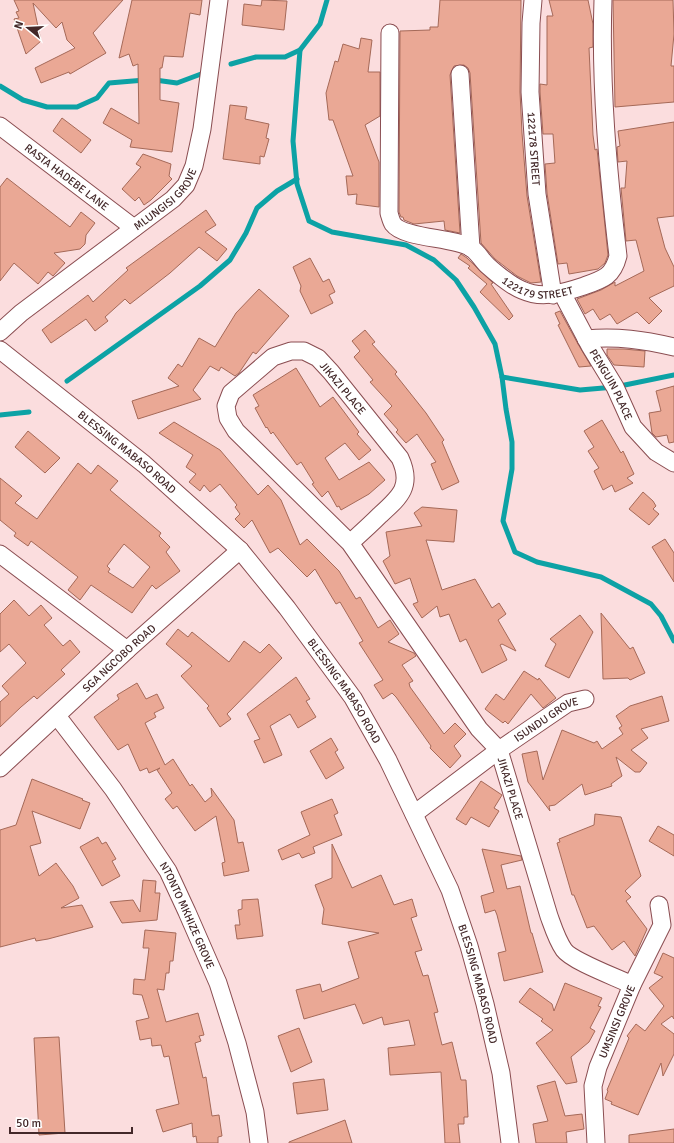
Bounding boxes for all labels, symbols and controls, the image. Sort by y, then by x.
north arrow [8,8,48,48]
text: N [12,19,26,31]
street label: 122178 STREET [524,112,542,187]
street label: RASTA HADEBE LANE [22,141,111,213]
street label: MLUNGISI GROVE [131,166,199,233]
street label: 122179 STREET [499,274,575,302]
street label: PENGUIN PLACE [586,347,635,422]
street label: JIKAZI PLACE [317,359,368,417]
street label: BLESSING MABASO ROAD [75,408,178,497]
street label: SGA NGCOBO ROAD [80,622,158,695]
street label: BLESSING MABASO ROAD [305,636,383,746]
street label: ISUNDU GROVE [512,695,580,745]
street label: JIKAZI PLACE [495,756,526,821]
street label: NTONTO MKHIZE GROVE [157,859,217,971]
street label: BLESSING MABASO ROAD [455,923,500,1045]
street label: UMSINSI GROVE [596,983,638,1060]
scale bar [10,1109,132,1135]
text: 50 m [16,1116,41,1131]

